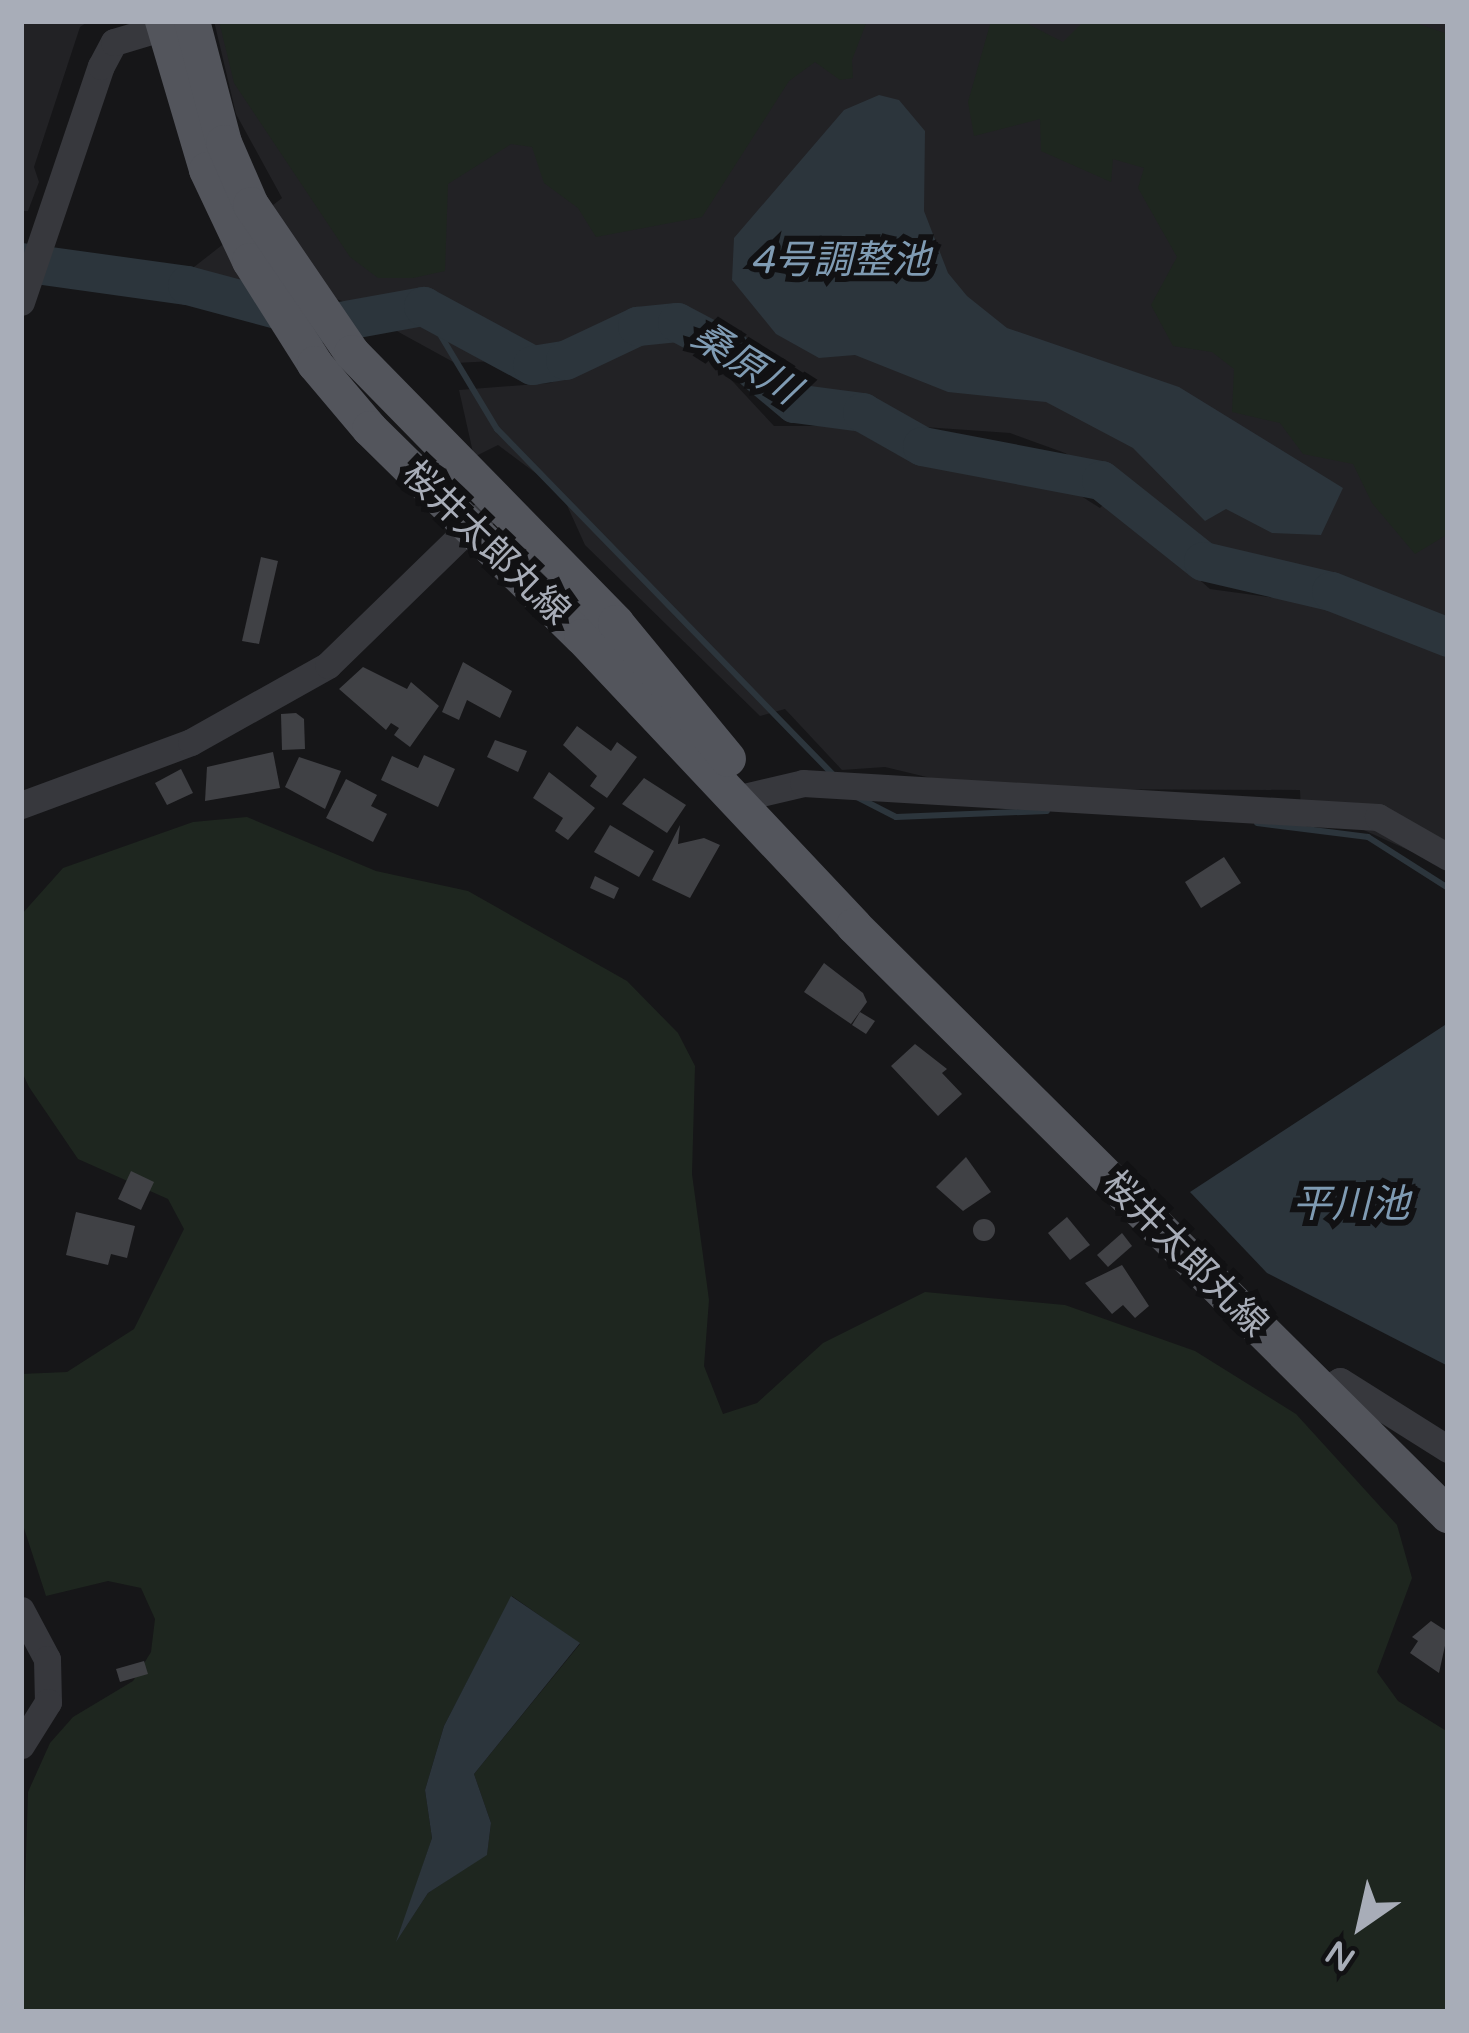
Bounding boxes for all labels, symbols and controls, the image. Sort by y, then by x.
water label: 4号調整池 [750,238,930,284]
water label: 桑原川 [683,313,807,415]
street label: 桜井太郎丸線 [393,452,579,634]
street label: 桜井太郎丸線 [1093,1162,1277,1346]
water label: 平川池 [1293,1182,1409,1228]
north arrow [1301,1865,1421,1985]
text: N [1319,1932,1362,1979]

